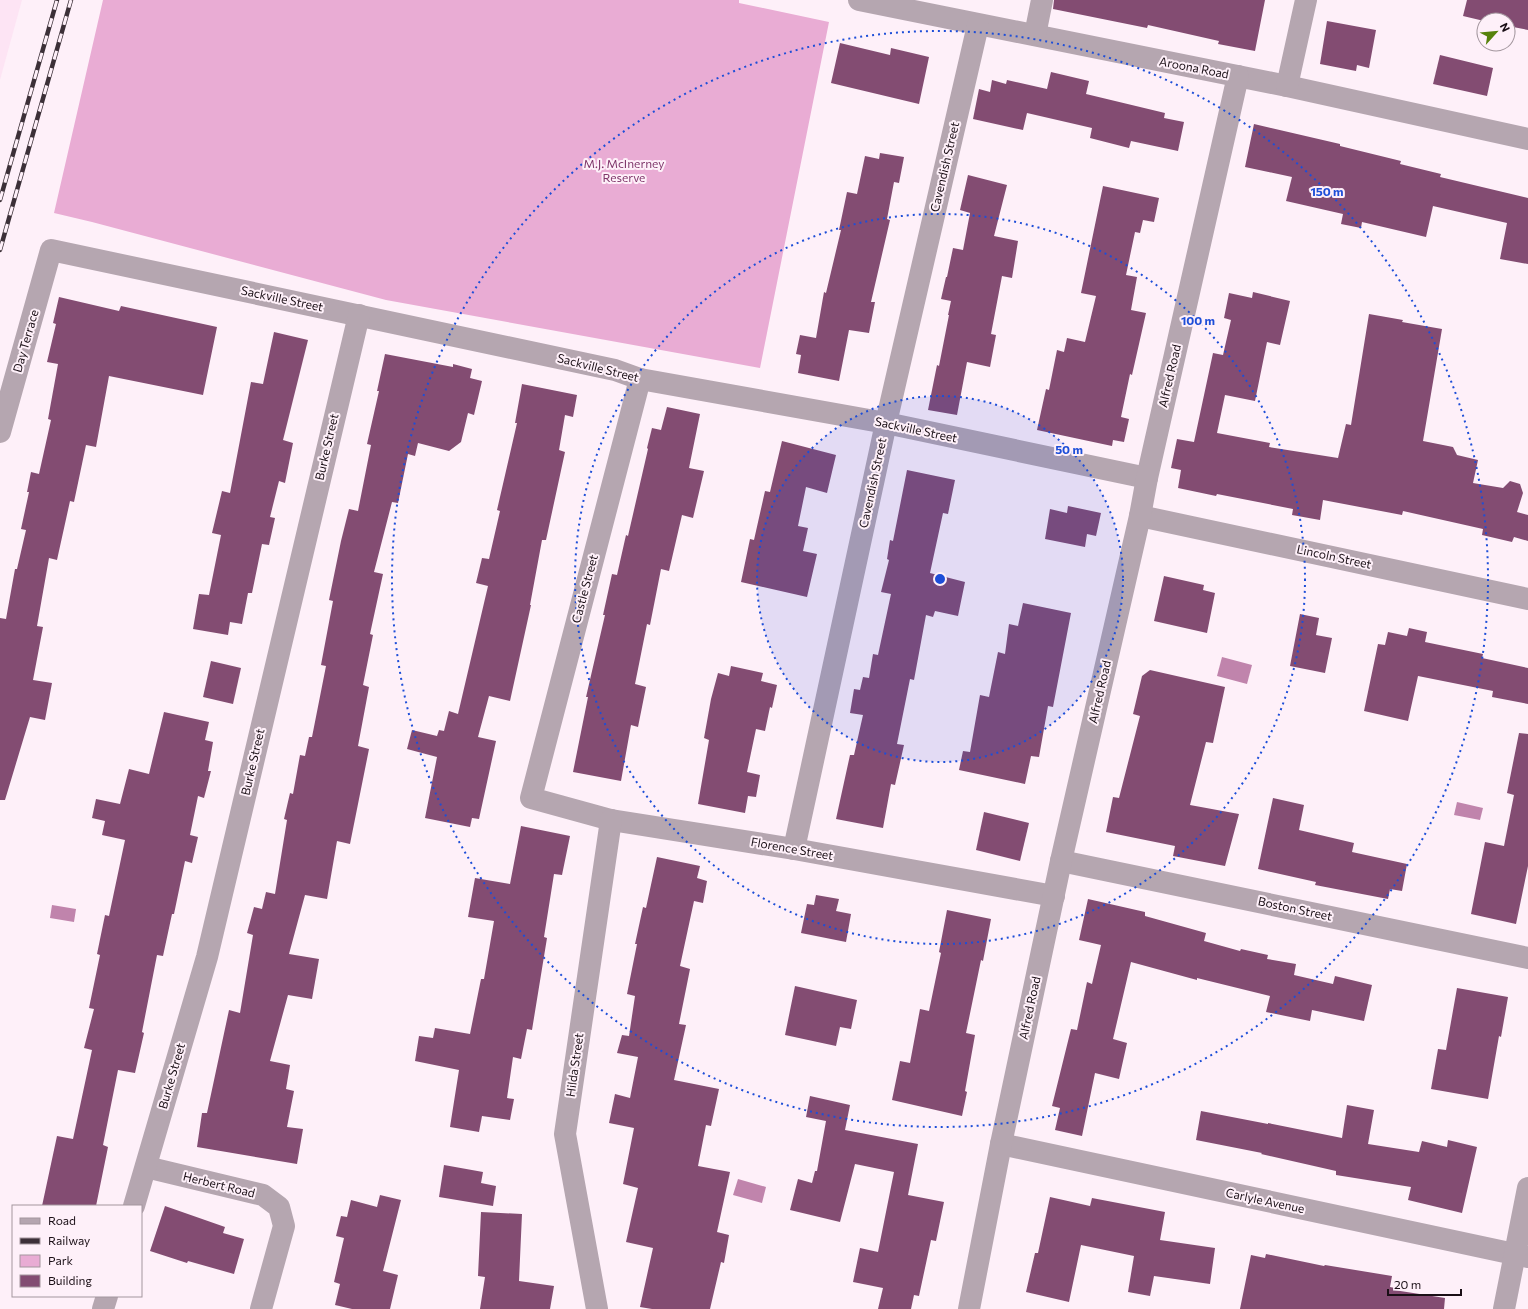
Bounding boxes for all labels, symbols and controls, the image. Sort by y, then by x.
north arrow [1476,12,1516,52]
text: N [1498,21,1513,34]
street label: Aroona Road [1158,53,1230,81]
street label: Cavendish Street [927,120,961,213]
park label: M.J. McInerney Reserve [584,156,664,184]
text: 150 m [1310,184,1344,198]
street label: Sackville Street [240,282,325,314]
street label: Day Terrace [9,308,41,374]
text: 100 m [1181,313,1215,327]
street label: Alfred Road [1155,343,1183,409]
street label: Sackville Street [556,350,641,384]
street label: Burke Street [312,412,341,481]
street label: Sackville Street [874,413,959,445]
street label: Cavendish Street [856,436,888,529]
text: 50 m [1055,442,1083,456]
street label: Lincoln Street [1296,541,1373,571]
street label: Castle Street [568,553,600,625]
centre of rings [933,572,947,586]
street label: Alfred Road [1085,659,1113,725]
street label: Burke Street [238,727,267,796]
street label: Florence Street [750,834,835,862]
street label: Boston Street [1257,893,1334,923]
street label: Alfred Road [1015,975,1043,1041]
street label: Hilda Street [563,1032,585,1098]
street label: Burke Street [155,1041,187,1110]
street label: Herbert Road [182,1168,257,1200]
street label: Carlyle Avenue [1225,1185,1306,1215]
legend [12,1205,142,1297]
text: Road [48,1213,76,1227]
text: Railway [48,1233,90,1247]
text: Park [48,1253,74,1267]
scale bar [1388,1271,1461,1297]
text: Building [48,1273,92,1287]
text: 20 m [1394,1277,1421,1291]

